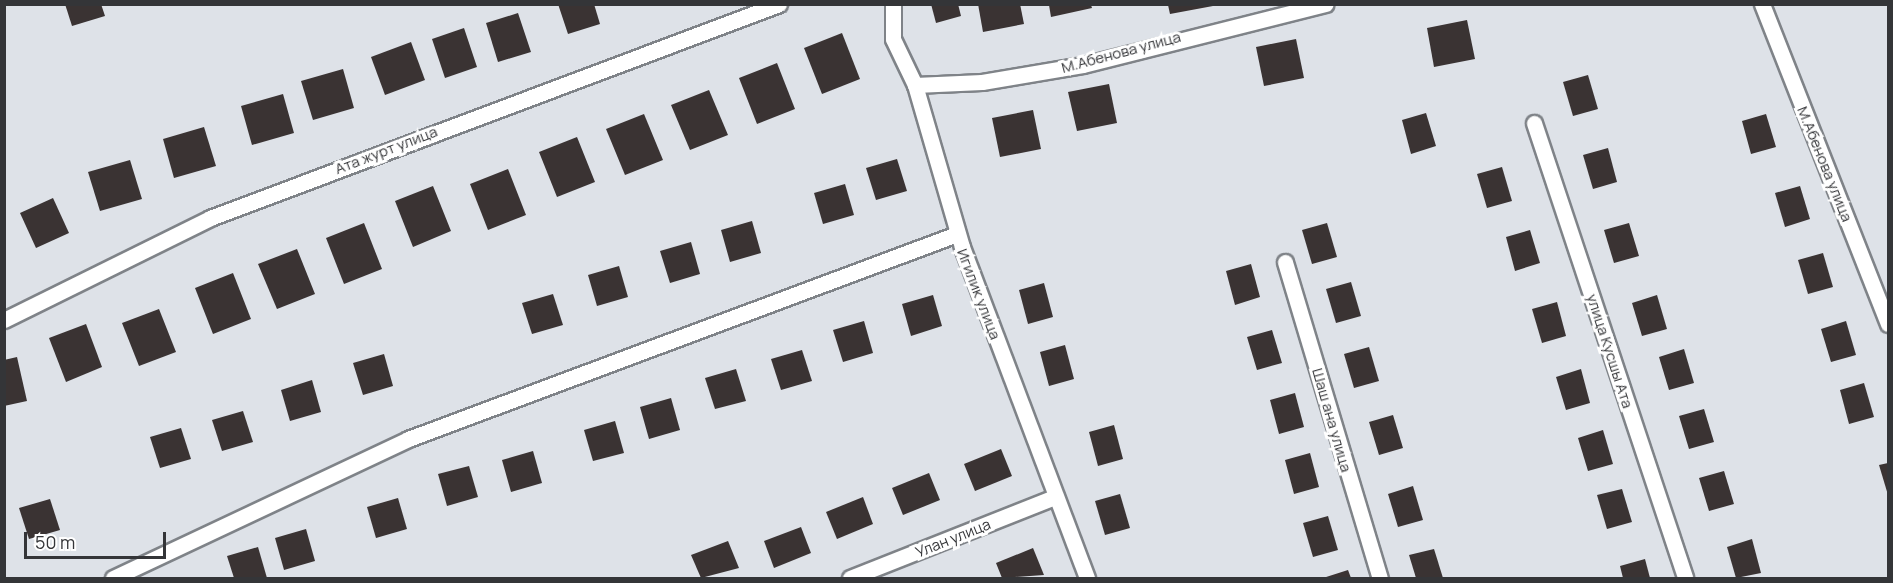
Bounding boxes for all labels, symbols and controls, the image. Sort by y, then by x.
street label: М.Абенова улица [1059,27,1183,77]
street label: М.Абенова улица [1794,104,1856,224]
street label: Ата журт улица [332,122,440,178]
street label: Игилик улица [953,246,1005,342]
street label: улица Кусшы Ата [1583,292,1637,410]
street label: Шаш ана улица [1309,366,1355,474]
street label: Улан улица [913,515,993,561]
scale bar [27,520,170,558]
text: 50 m [35,530,75,554]

